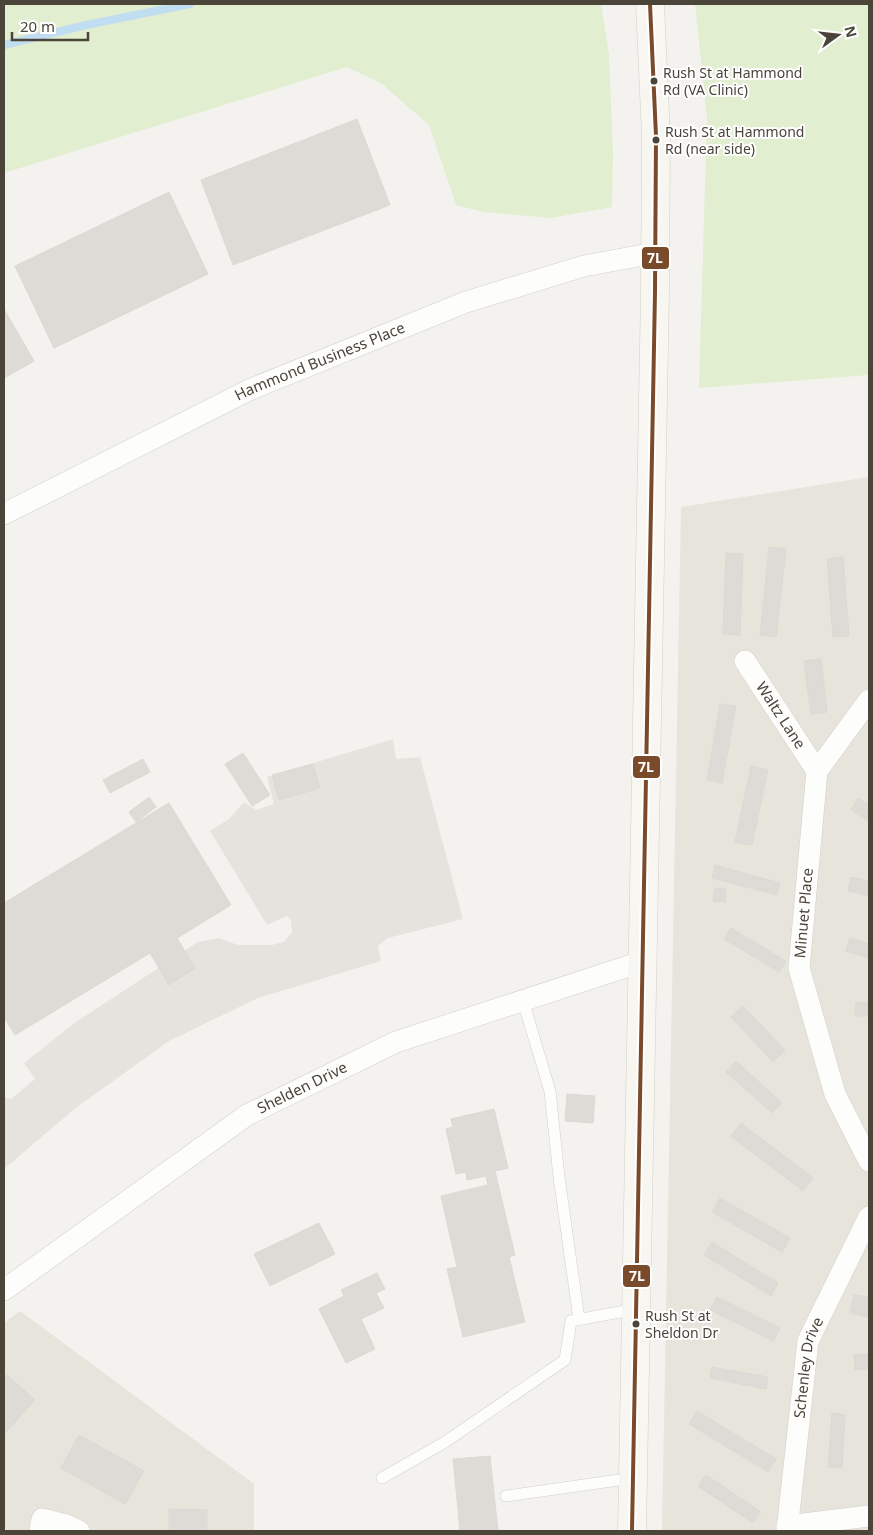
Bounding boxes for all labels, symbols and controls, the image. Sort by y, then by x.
scale bar [12,10,89,42]
north arrow [813,10,863,60]
text: 20 m [20,16,55,36]
text: N [840,24,862,39]
place label: Rush St at Hammond Rd (VA Clinic) [663,63,802,99]
marker: Rush St at Hammond Rd (VA Clinic) [649,76,659,86]
place label: Rush St at Hammond Rd (near side) [665,122,804,158]
marker: Rush St at Hammond Rd (near side) [651,135,661,145]
line badge: 7L [641,246,670,270]
text: 7L [647,248,663,267]
street label: Hammond Business Place [231,317,408,405]
street label: Waltz Lane [752,677,811,752]
line badge: 7L [632,755,661,779]
text: 7L [638,757,654,776]
street label: Minuet Place [789,867,817,959]
street label: Shelden Drive [253,1057,350,1118]
line badge: 7L [622,1264,651,1288]
text: 7L [629,1266,645,1285]
place label: Rush St at Sheldon Dr [645,1306,718,1342]
street label: Schenley Drive [789,1313,827,1419]
marker: Rush St at Sheldon Dr [631,1319,641,1329]

